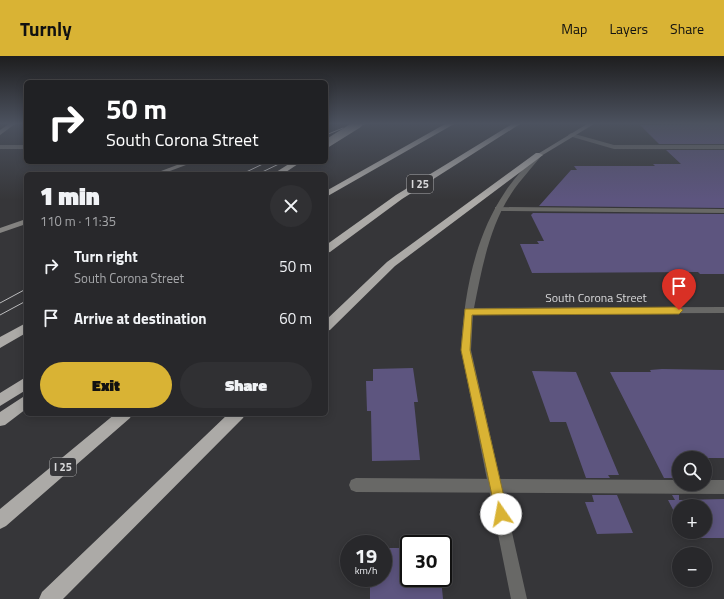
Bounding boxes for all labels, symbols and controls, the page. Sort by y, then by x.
text: Turnly [20,14,72,43]
text: Map [561,18,587,39]
text: Layers [609,18,648,39]
text: Share [670,18,704,39]
text: 50 m [106,87,167,130]
icon: right [40,96,92,148]
text: South Corona Street [106,126,258,153]
road number: I 25 [407,175,433,193]
text: 1 min [40,178,100,214]
button: close [270,185,312,227]
text: 110 m · 11:35 [40,211,116,231]
text: Turn right [74,245,138,268]
icon: right [40,255,62,277]
text: 50 m [279,255,312,278]
text: South Corona Street [74,268,184,288]
pin [662,269,696,310]
icon: arrive [668,275,690,297]
street label: South Corona Street [545,288,648,307]
icon: arrive [40,307,62,329]
text: Arrive at destination [74,307,207,330]
text: 60 m [279,307,312,330]
button: Exit [40,362,172,408]
button: Share [180,362,312,408]
map controls [672,451,712,587]
button: search [672,451,712,491]
road number: I 25 [50,458,76,476]
position arrow [480,493,522,535]
button: + [672,499,712,539]
speed limit sign: 30 [400,535,452,587]
text: 19 [355,540,377,571]
button: − [672,547,712,587]
text: km/h [355,563,377,578]

